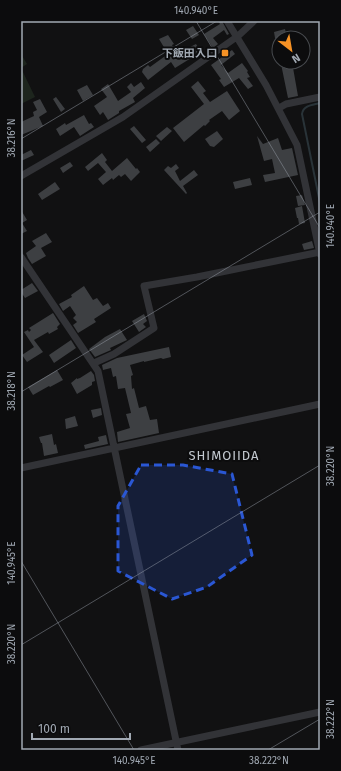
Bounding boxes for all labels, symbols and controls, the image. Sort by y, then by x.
text: 140.940°E [174,5,218,17]
north arrow [271,30,311,70]
place label: 下飯田入口 [162,47,217,60]
marker: 下飯田入口 [220,48,230,58]
text: N [289,51,302,66]
text: 38.216°N [6,118,18,158]
text: 140.940°E [325,204,337,248]
text: 38.218°N [6,371,18,411]
text: 38.220°N [325,446,337,486]
district label: SHIMOIIDA [188,448,260,463]
text: 140.945°E [6,541,18,585]
text: 38.220°N [6,624,18,664]
text: 38.222°N [325,699,337,739]
scale bar [32,715,130,741]
text: 100 m [38,722,70,736]
text: 140.945°E [112,755,156,767]
text: 38.222°N [249,755,289,767]

